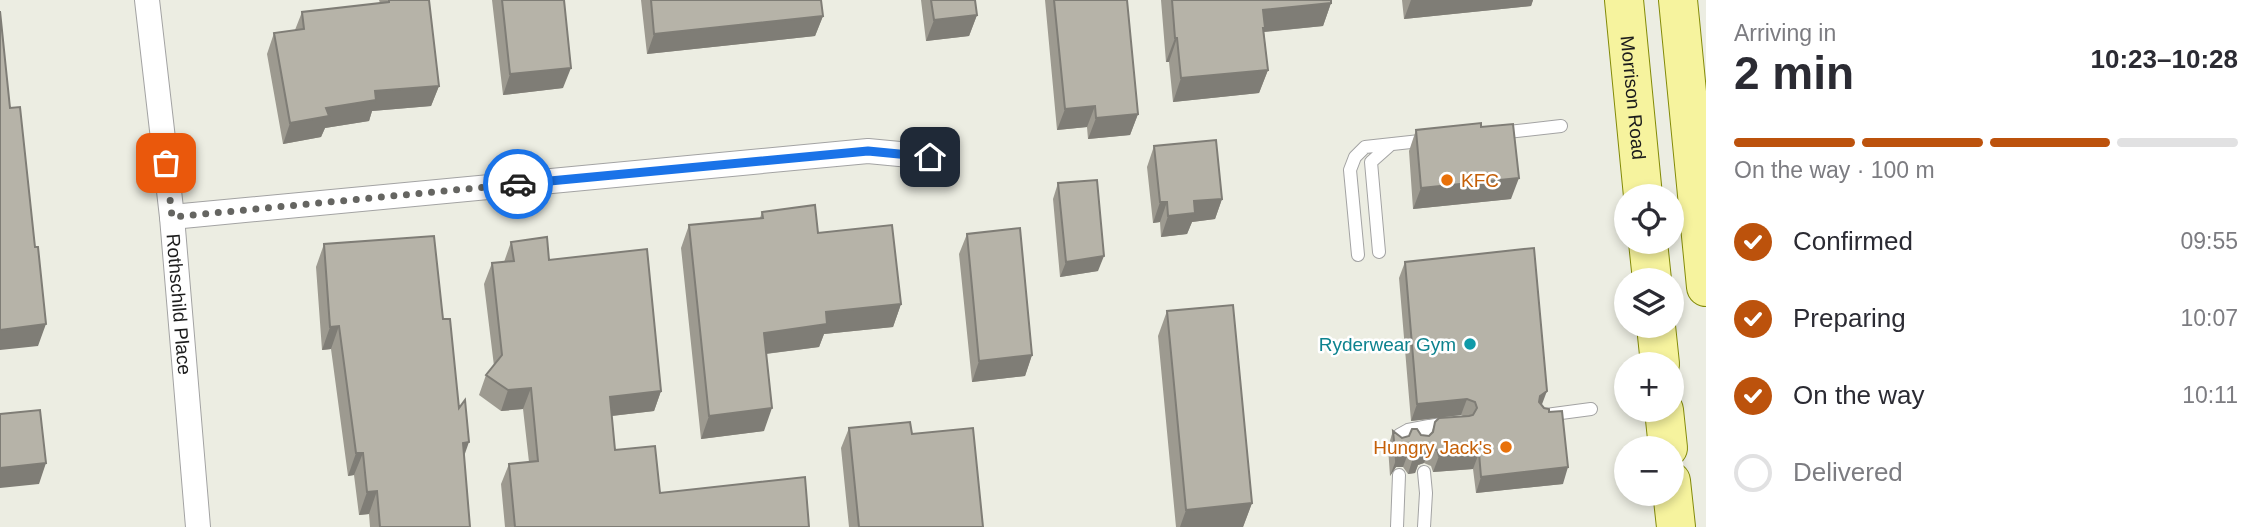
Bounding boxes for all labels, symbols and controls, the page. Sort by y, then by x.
text: Arriving in [1734,20,1836,46]
street label: Morrison Road [1617,34,1650,161]
text: 10:23–10:28 [2091,44,2238,74]
text: 2 min [1734,47,1854,99]
pin [900,127,960,187]
pin [136,133,196,193]
icon: home [911,138,949,176]
icon: bag [147,144,185,182]
courier [483,149,553,219]
text: On the way · 100 m [1734,157,1935,183]
icon: car [499,165,537,203]
place label: KFC [1461,170,1499,191]
marker: KFC [1439,172,1455,188]
map controls [1614,184,1684,506]
button: locate [1614,184,1684,254]
icon: check [1734,223,1772,261]
text: Confirmed [1793,226,1913,256]
text: 09:55 [2180,228,2238,254]
street label: Rothschild Place [163,233,196,376]
button: layers [1614,268,1684,338]
icon: check [1734,300,1772,338]
text: Preparing [1793,303,1906,333]
text: 10:07 [2180,305,2238,331]
place label: Ryderwear Gym [1319,334,1456,355]
marker: Ryderwear Gym [1462,336,1478,352]
button: + [1614,352,1684,422]
icon: check [1734,377,1772,415]
text: On the way [1793,380,1925,410]
text: 10:11 [2182,382,2238,408]
button: − [1614,436,1684,506]
place label: Hungry Jack's [1373,437,1492,458]
marker: Hungry Jack's [1498,439,1514,455]
text: Delivered [1793,457,1903,487]

